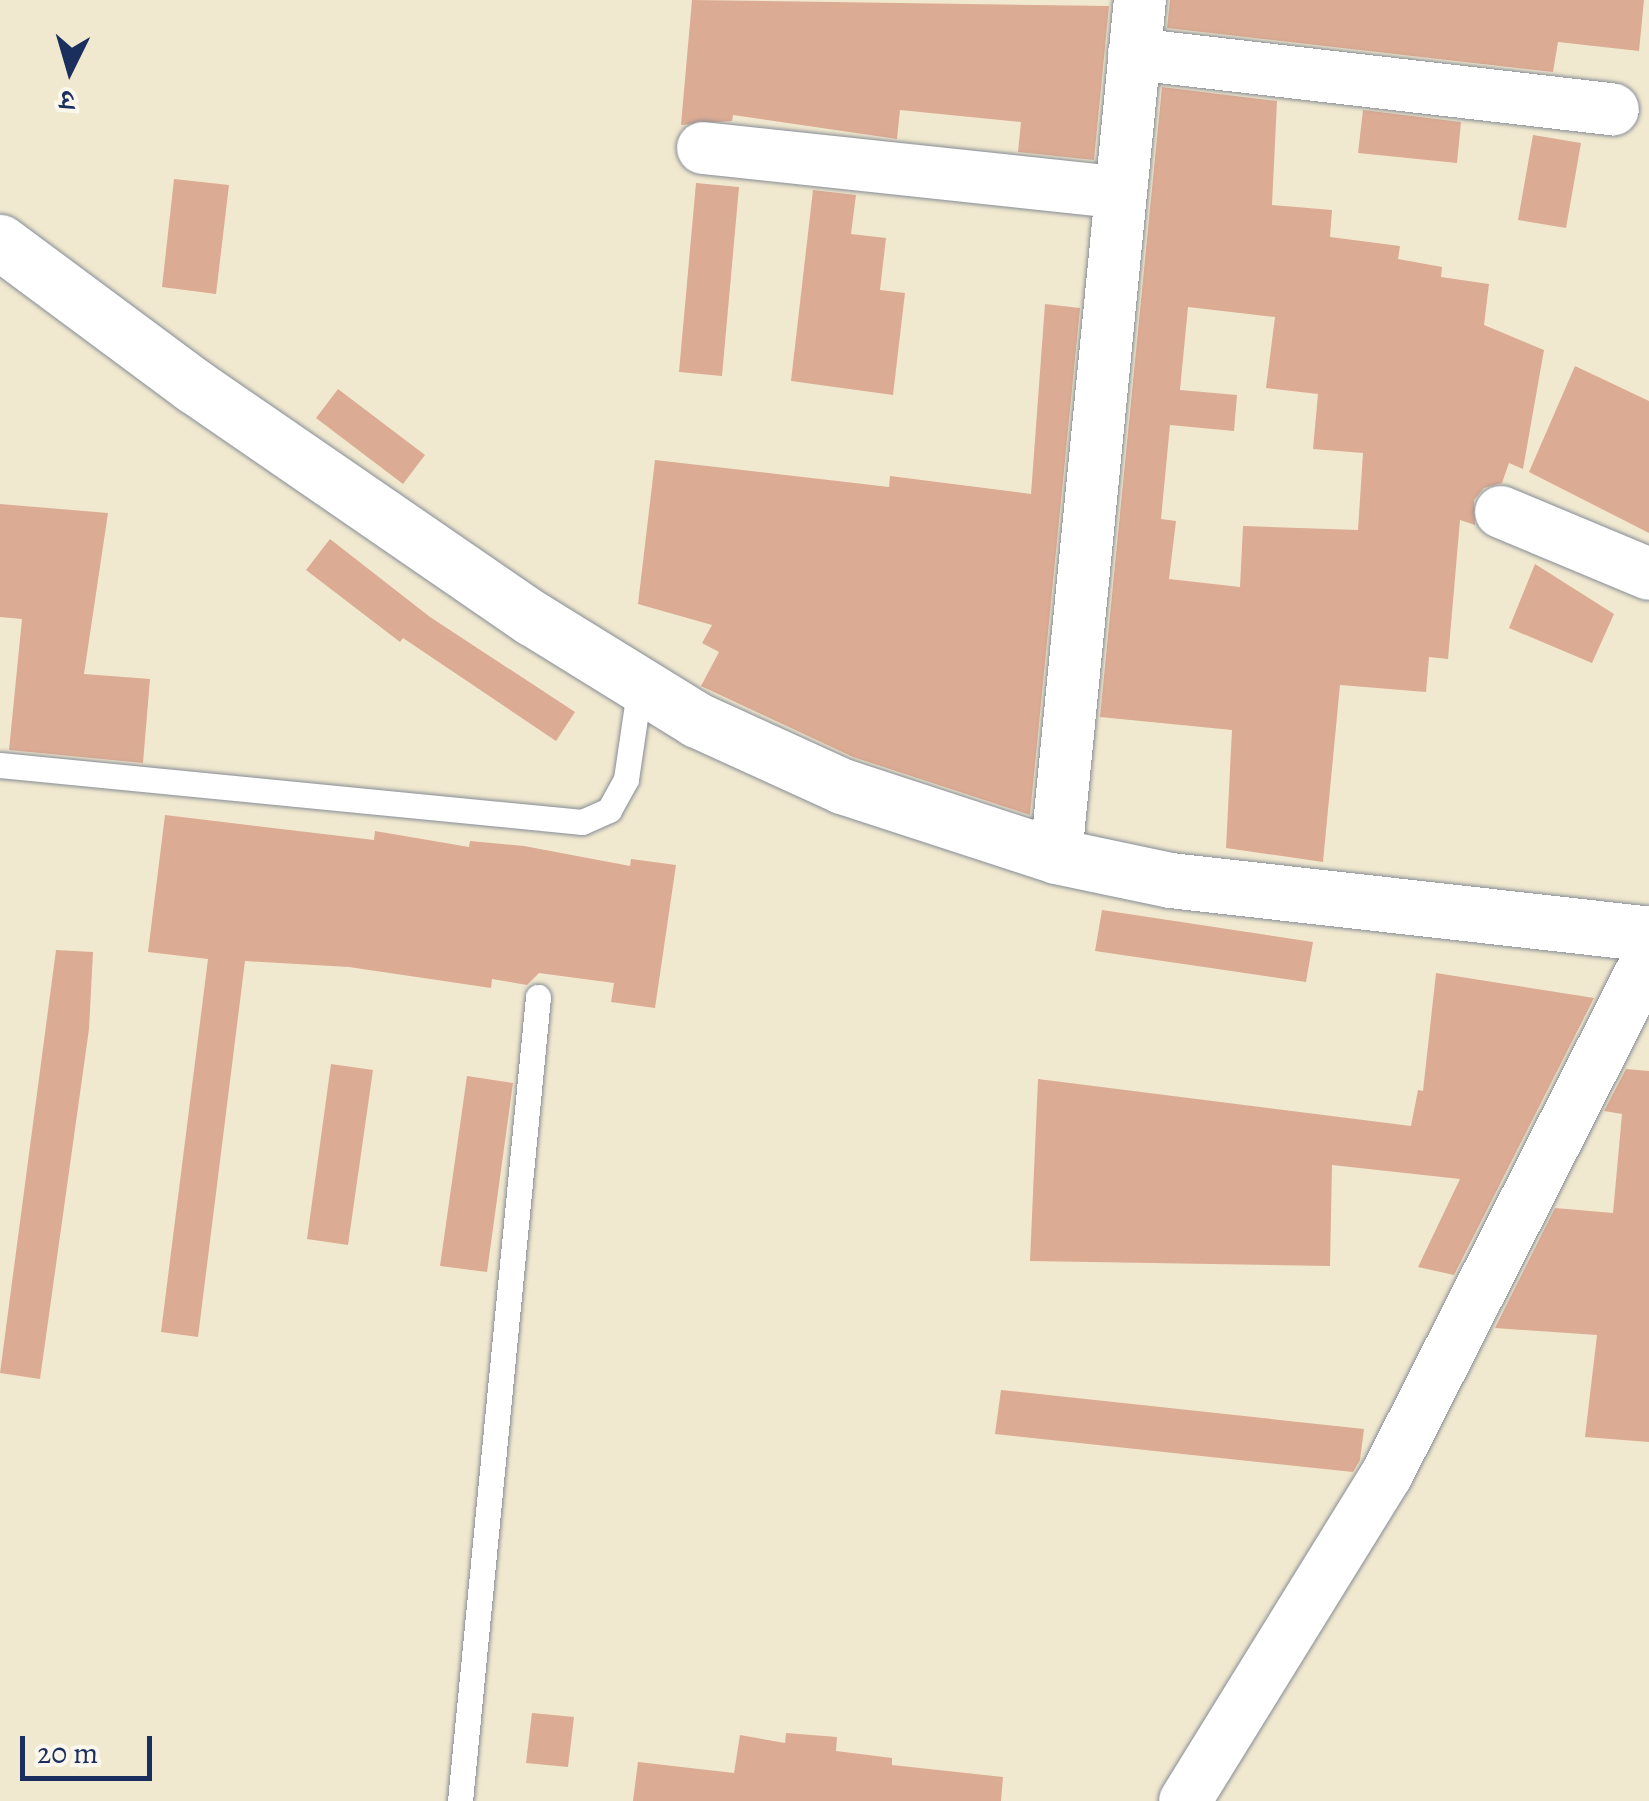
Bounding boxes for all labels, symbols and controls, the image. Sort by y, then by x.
north arrow [20,20,120,120]
text: उ [59,80,76,119]
scale bar [25,1716,158,1778]
text: 20 m [37,1733,98,1773]

